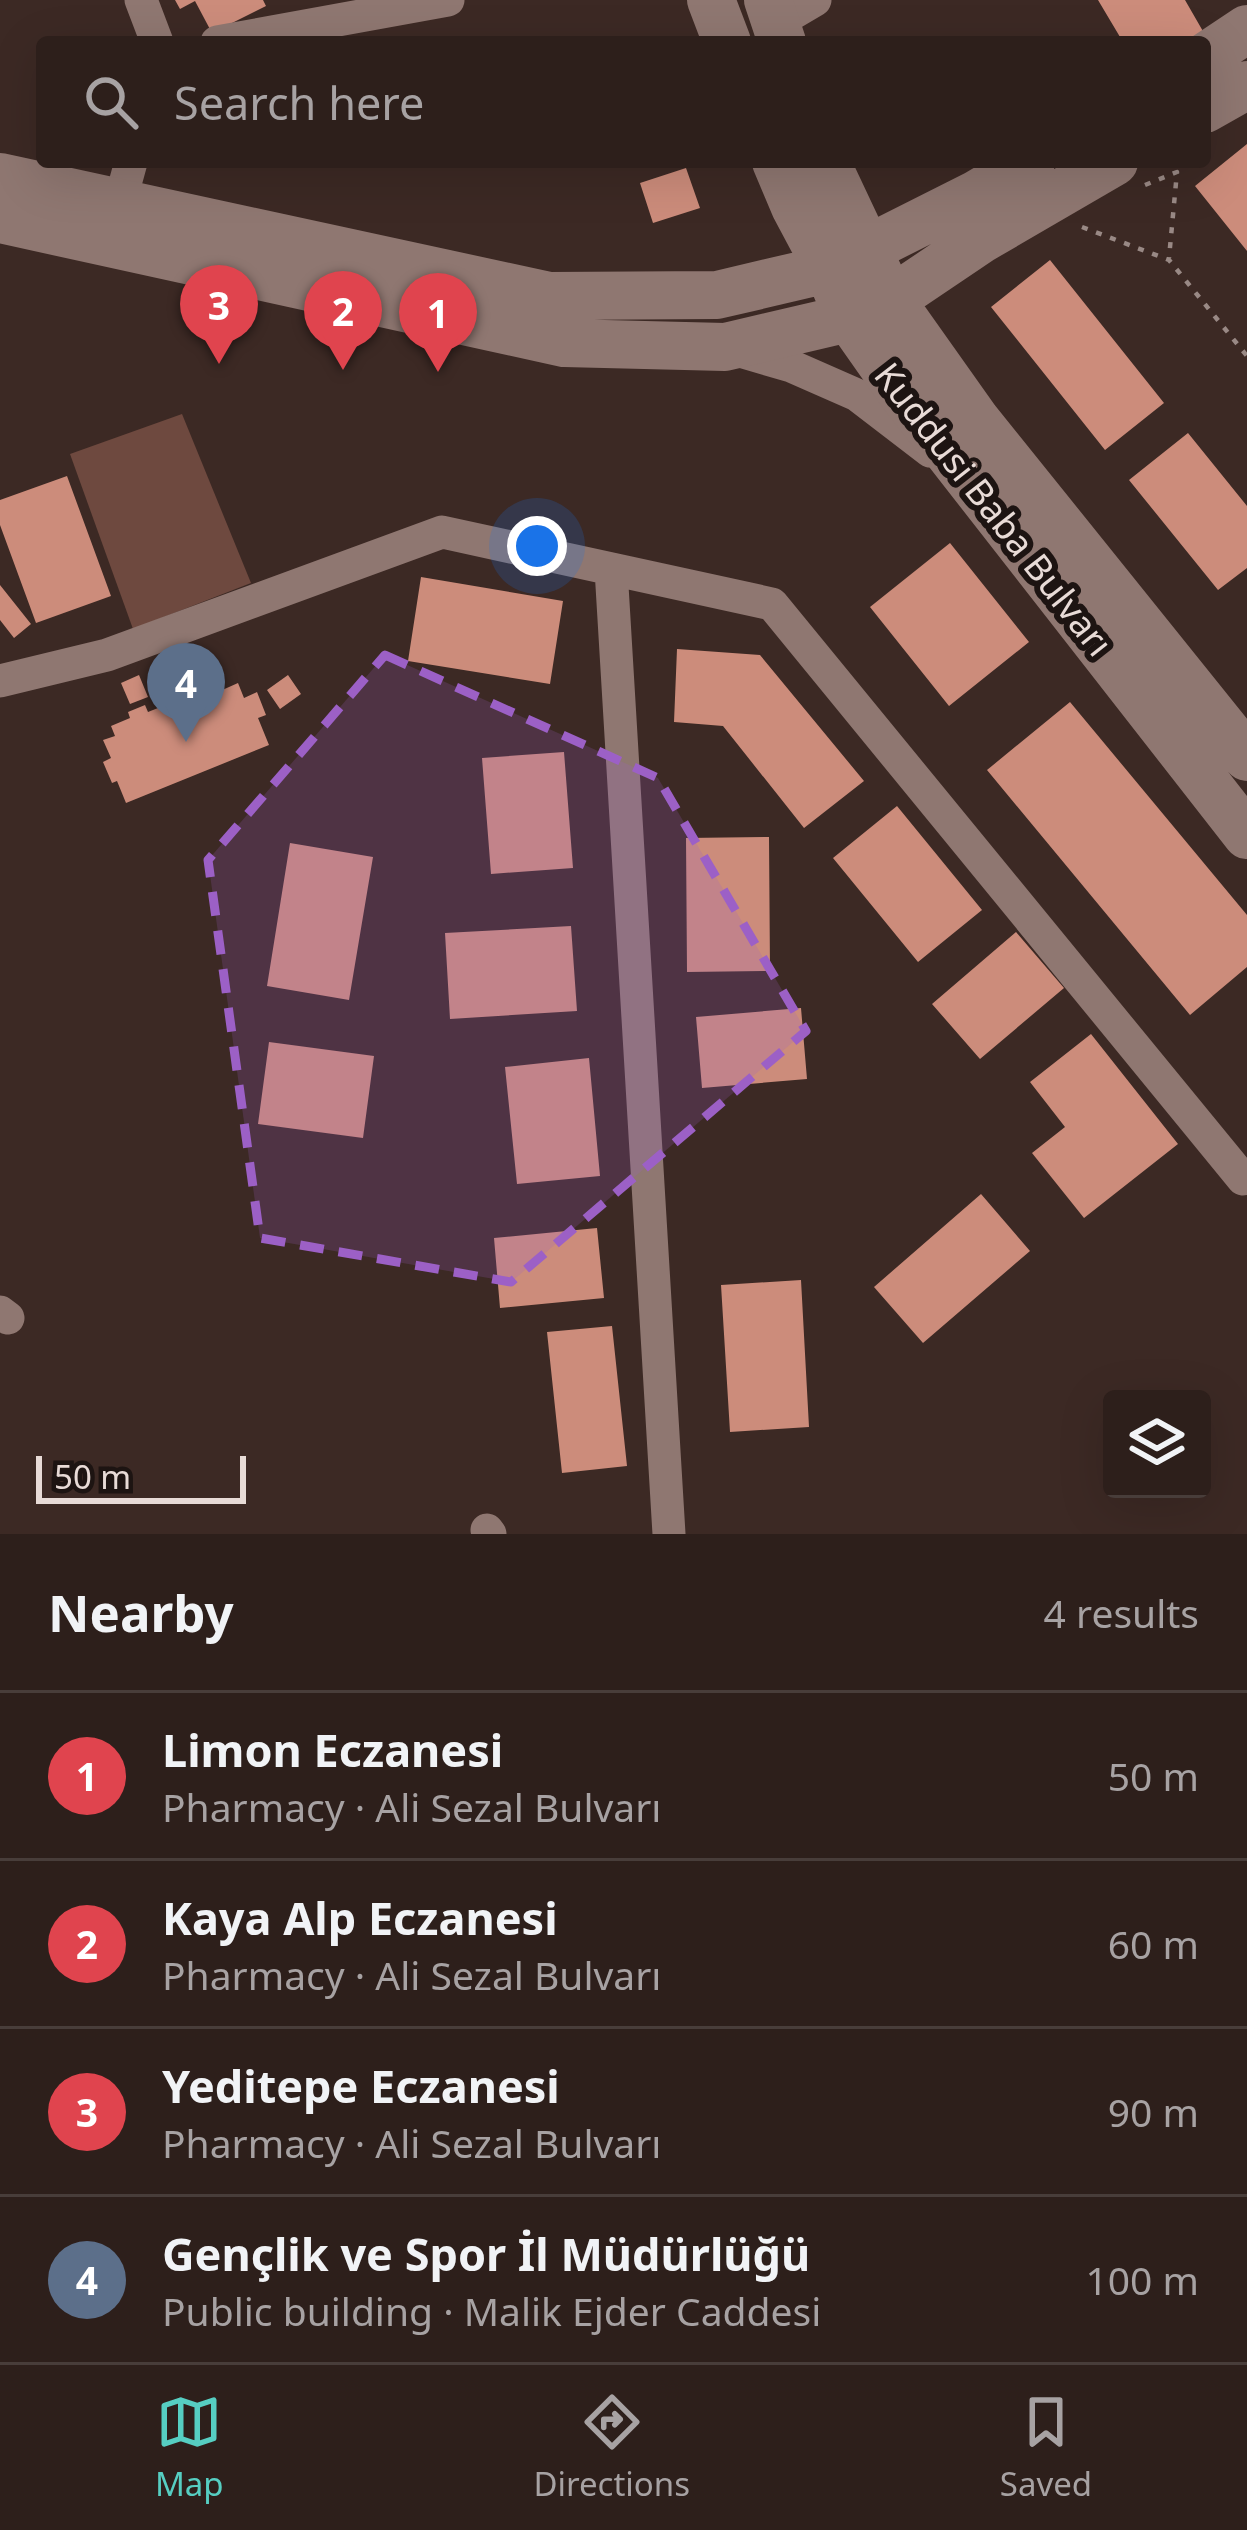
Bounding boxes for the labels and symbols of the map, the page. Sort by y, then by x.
pin: 3 [180,265,258,364]
pin: 2 [304,271,382,370]
pin: 1 [399,273,477,372]
street label: Kuddusi Baba Bulvarı [864,352,1124,666]
your location [507,516,567,576]
pin: 4 [147,643,225,742]
scale bar [36,1450,246,1503]

